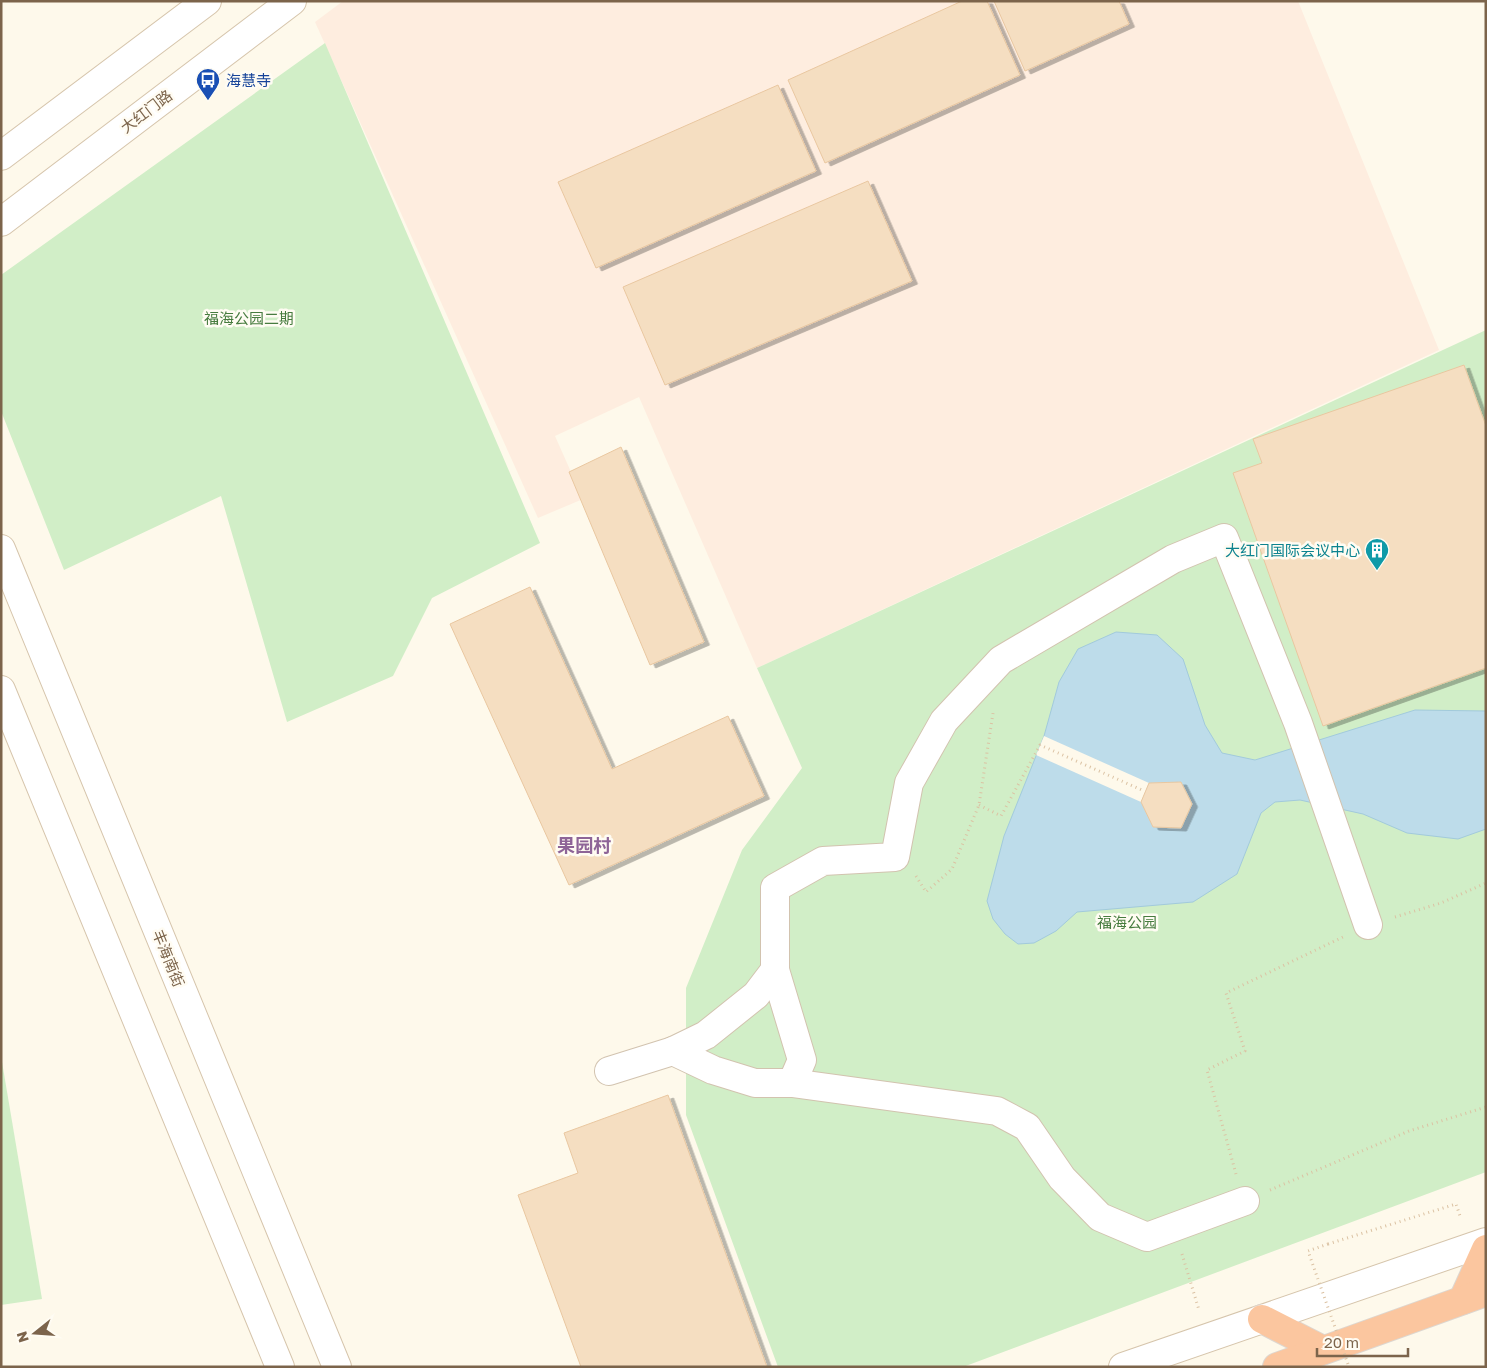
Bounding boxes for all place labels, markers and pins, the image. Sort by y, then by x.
bus stop icon: 海慧寺 [195,67,221,101]
place label: 海慧寺 [226,71,271,89]
building icon: 大红门国际会议中心 [1364,537,1390,571]
place label: 大红门国际会议中心 [1225,541,1360,559]

